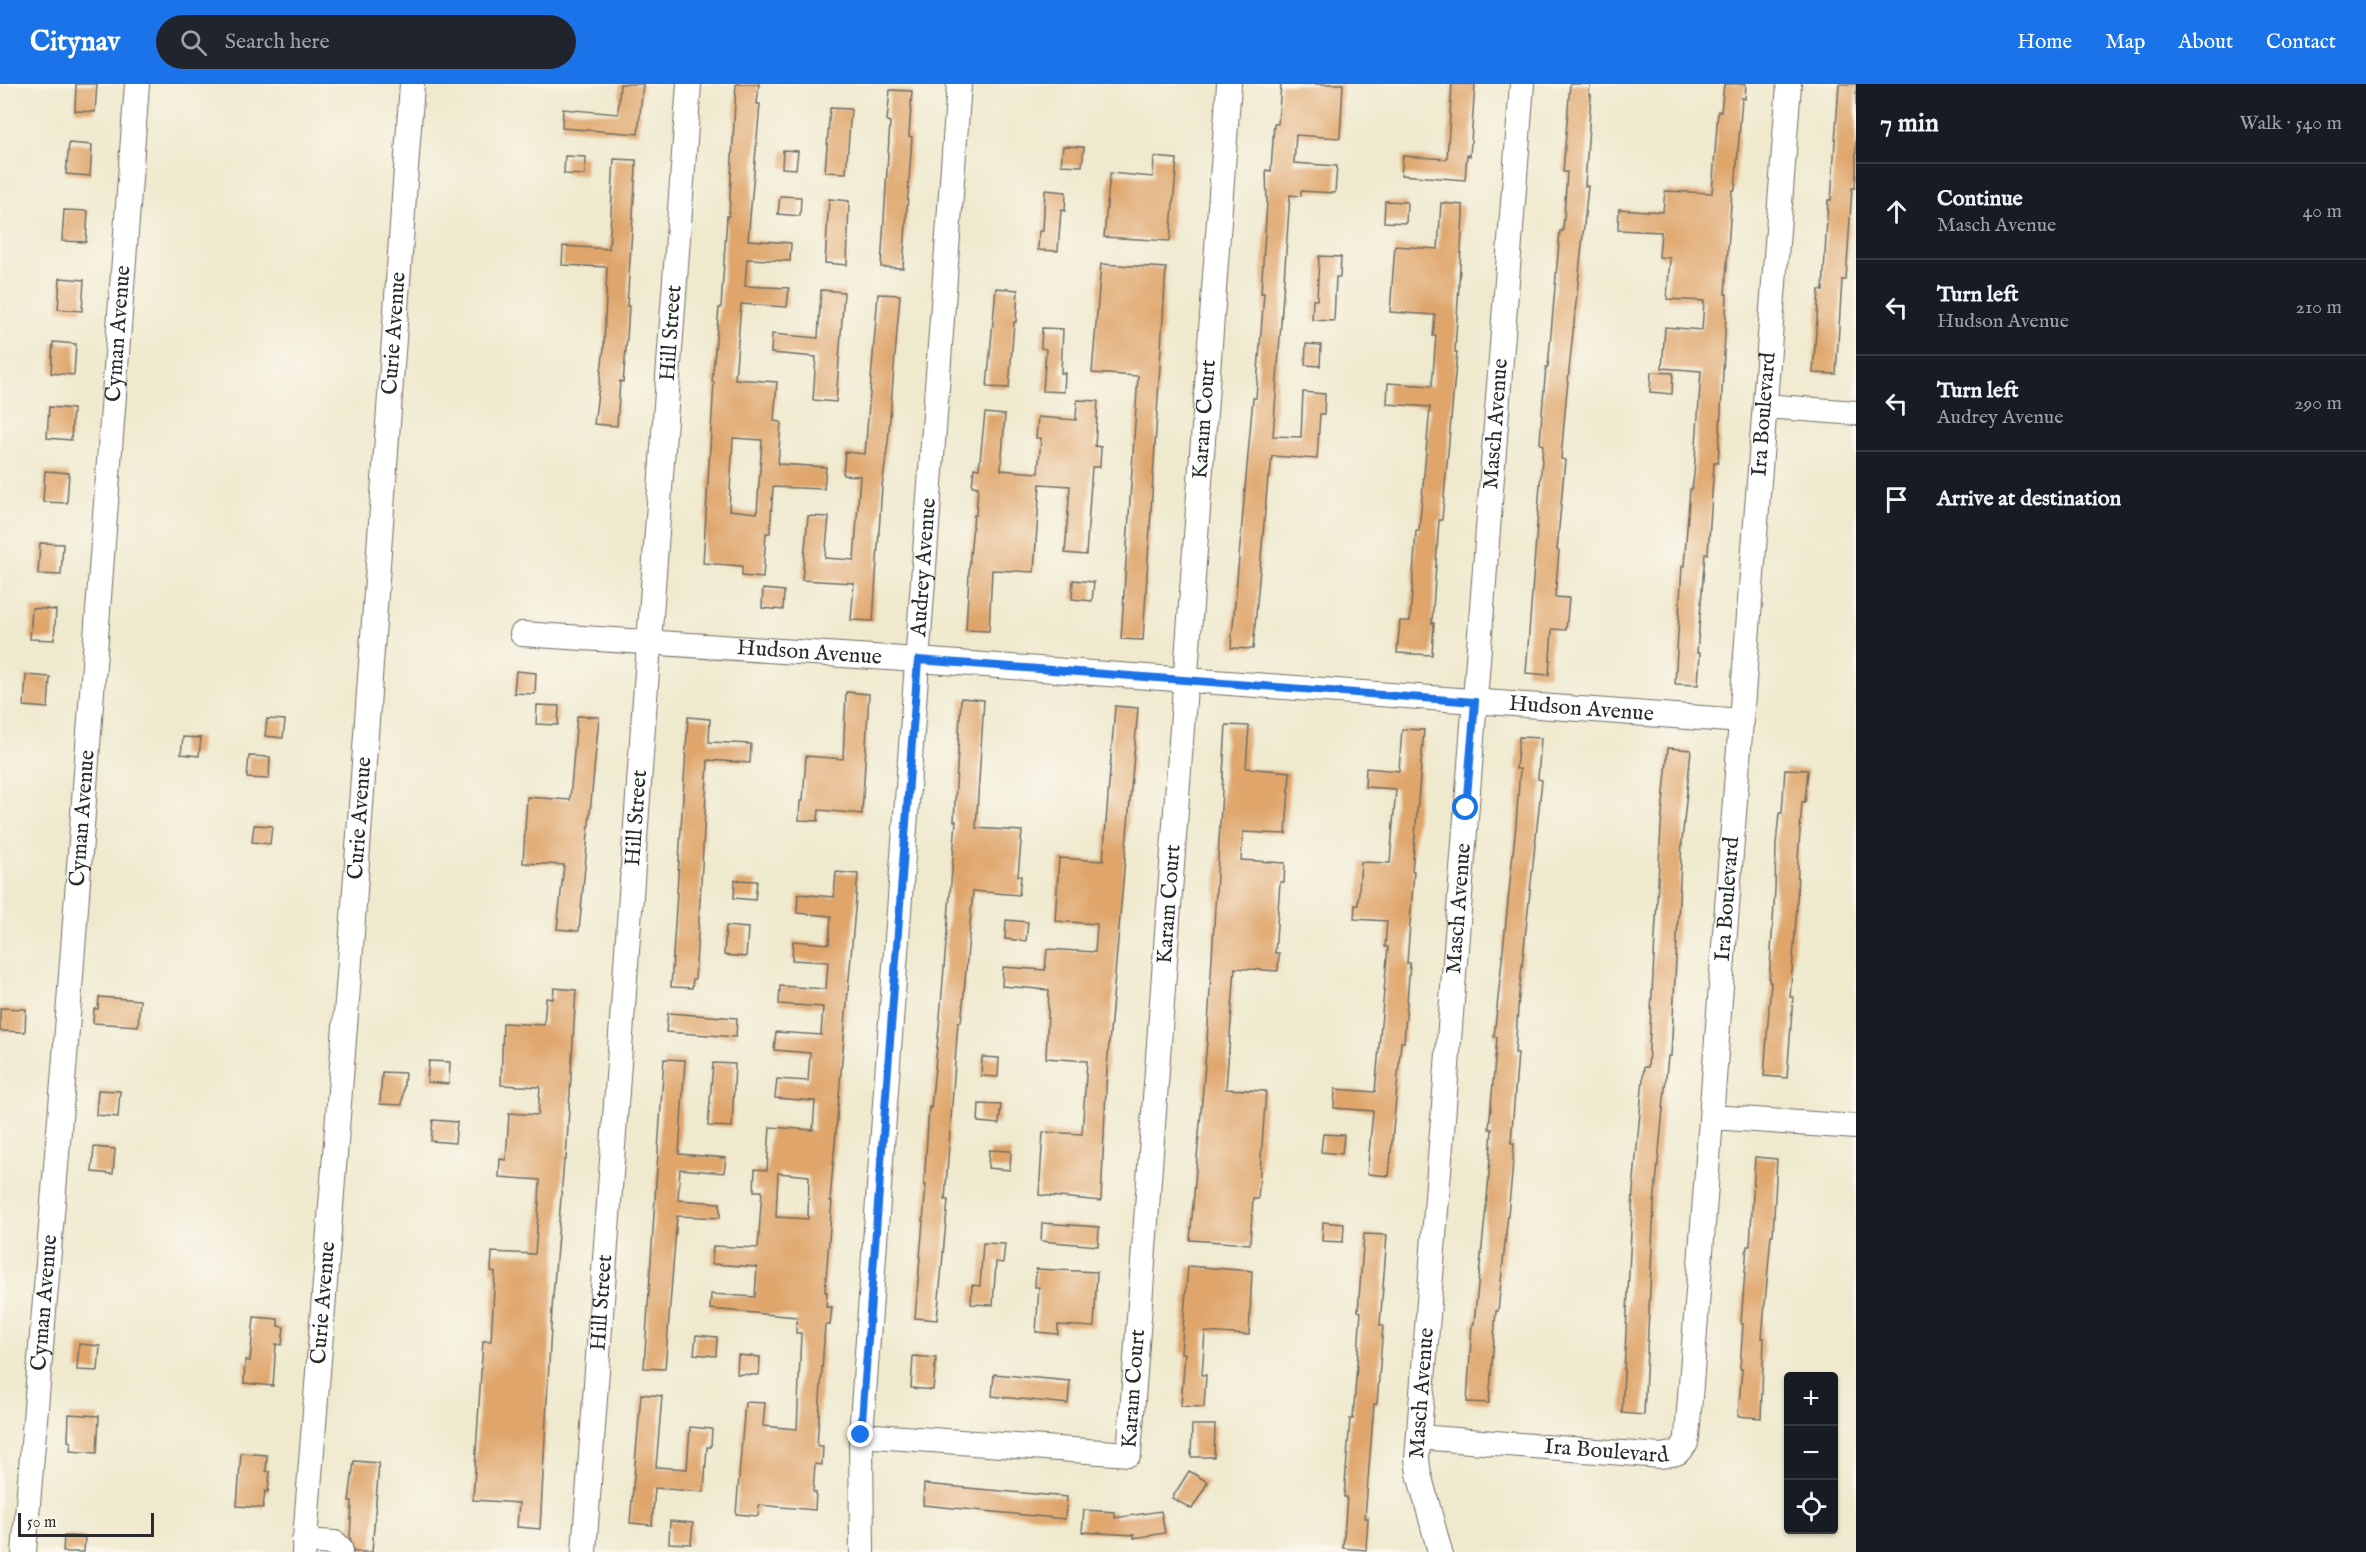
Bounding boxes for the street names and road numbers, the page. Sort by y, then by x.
street label: Cyman Avenue [99,264,138,403]
street label: Curie Avenue [376,271,413,396]
street label: Hill Street [654,284,689,382]
street label: Ira Boulevard [1745,351,1783,478]
street label: Masch Avenue [1477,357,1515,490]
street label: Karam Court [1186,358,1223,480]
street label: Audrey Avenue [905,497,943,639]
street label: Hudson Avenue [736,634,883,672]
street label: Hudson Avenue [1508,690,1655,728]
street label: Cyman Avenue [64,749,102,888]
street label: Curie Avenue [342,756,378,881]
street label: Hill Street [619,768,654,867]
street label: Ira Boulevard [1709,836,1746,962]
street label: Masch Avenue [1440,842,1478,975]
street label: Karam Court [1151,843,1187,965]
street label: Cyman Avenue [25,1233,64,1372]
street label: Curie Avenue [305,1240,342,1365]
street label: Hill Street [584,1253,619,1352]
street label: Masch Avenue [1403,1327,1441,1460]
street label: Karam Court [1115,1328,1152,1449]
street label: Ira Boulevard [1543,1433,1671,1471]

